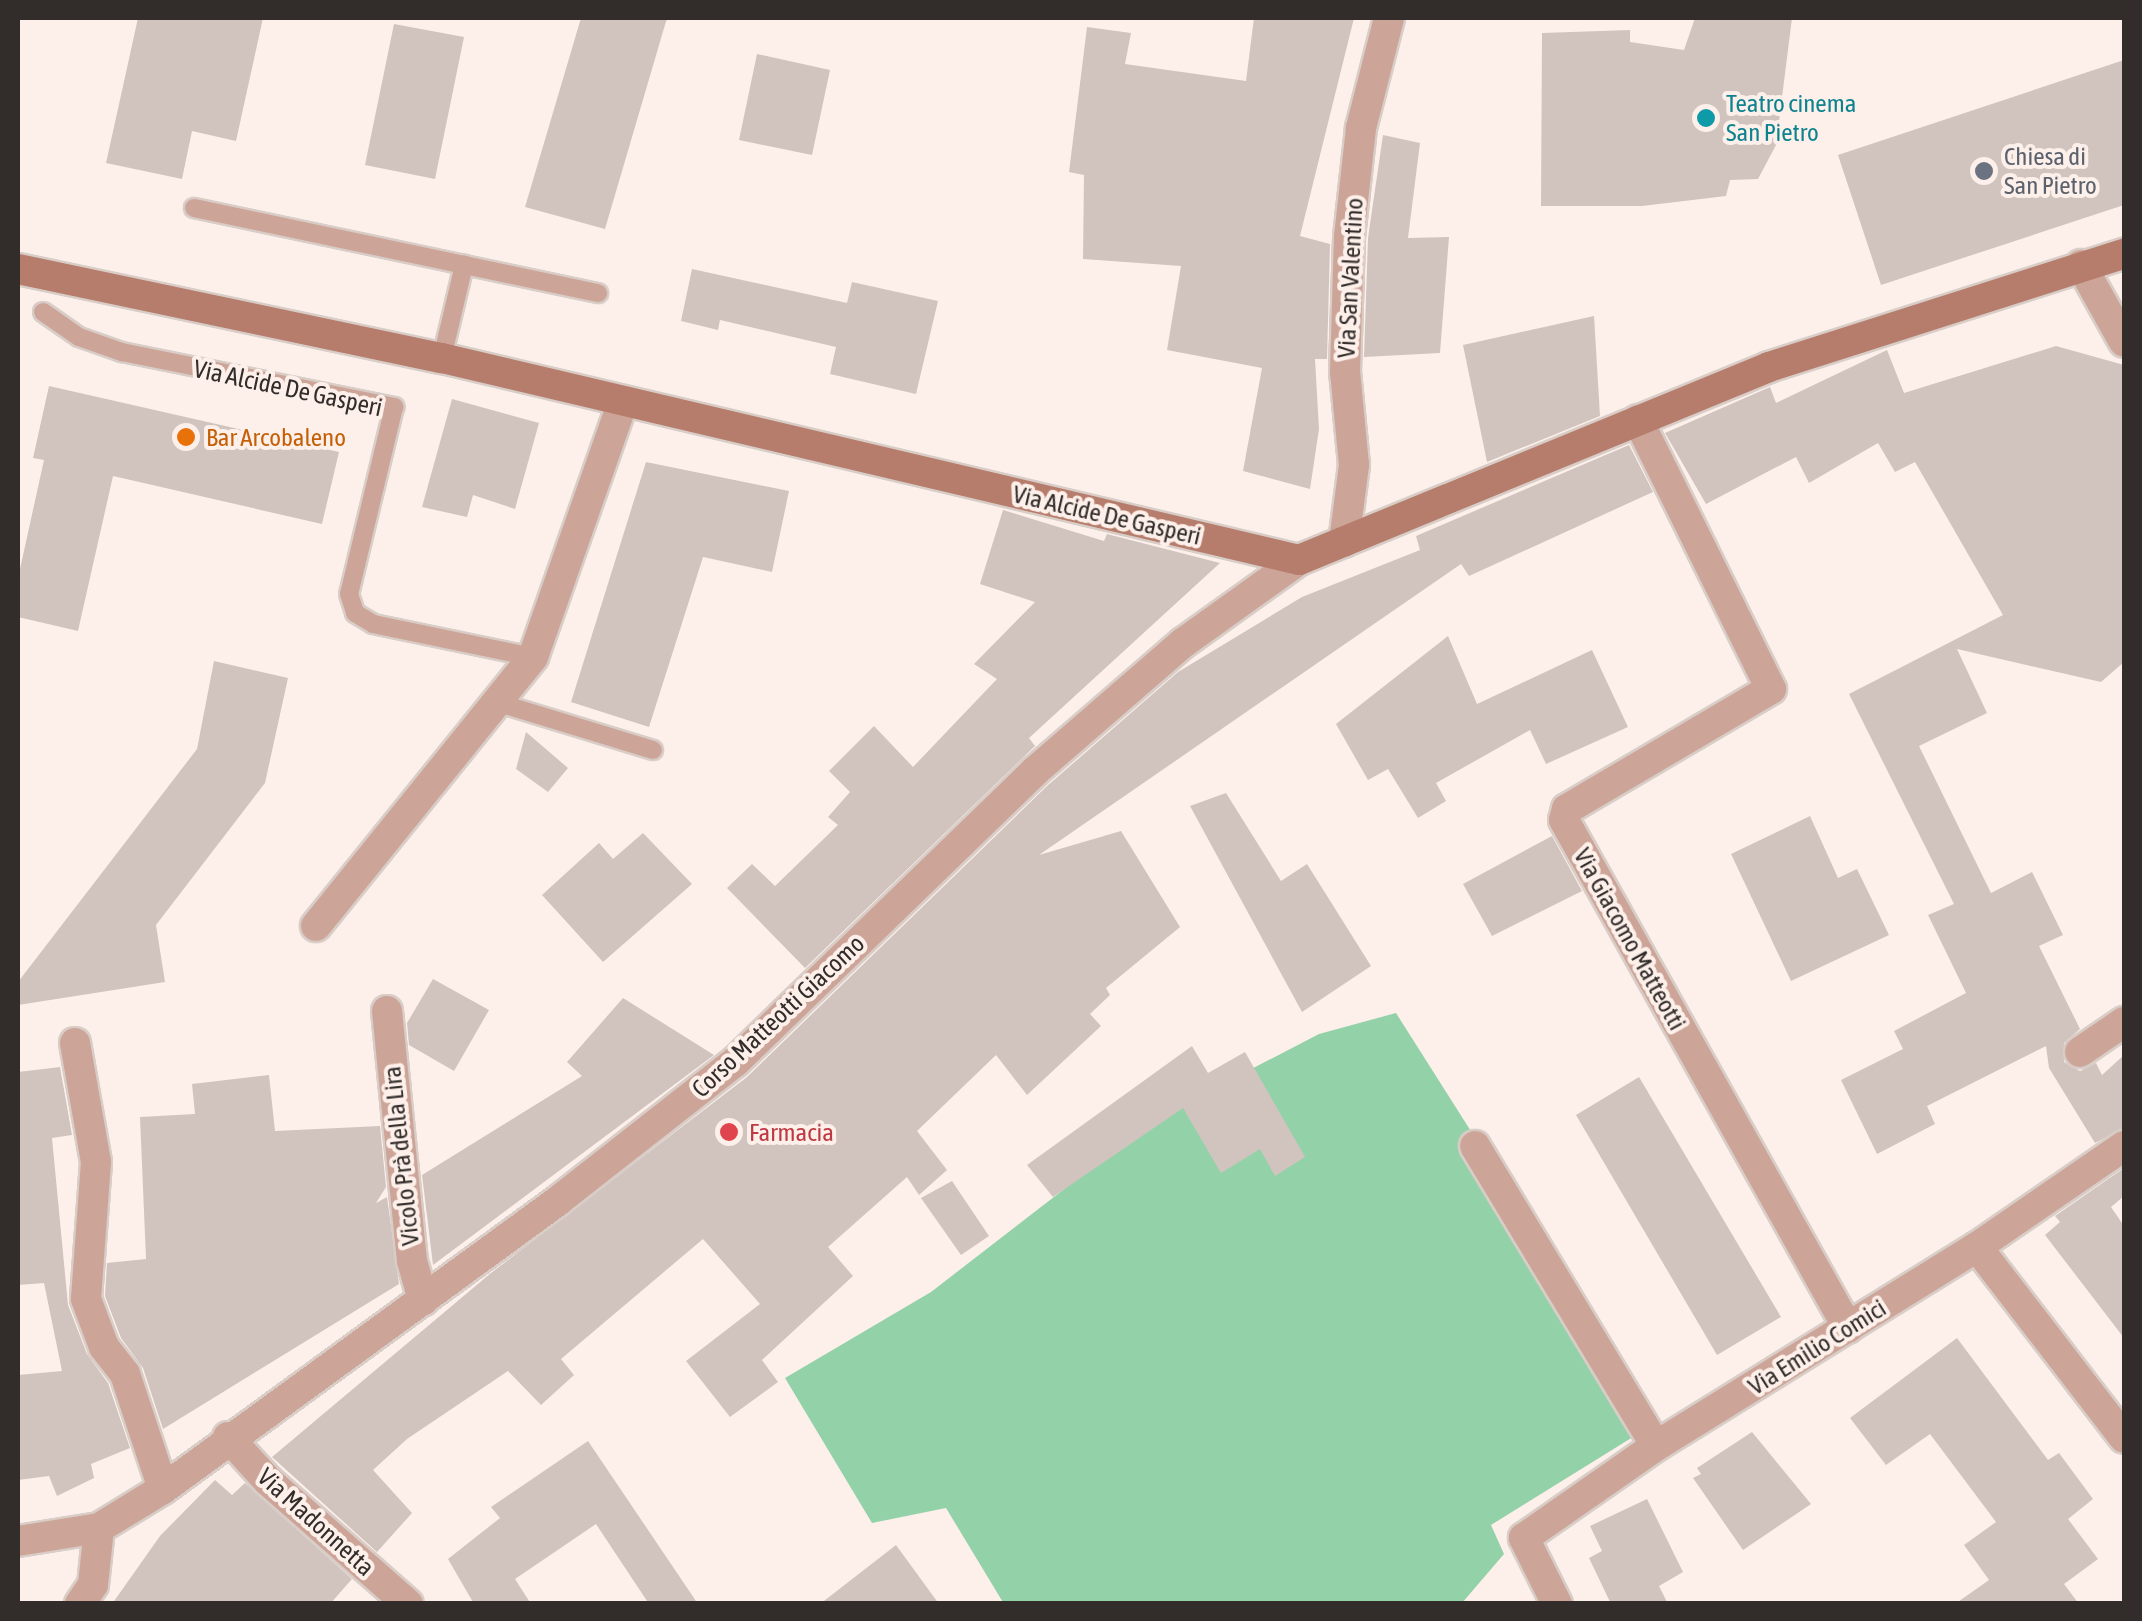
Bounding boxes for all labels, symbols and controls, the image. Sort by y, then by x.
place label: Teatro cinema San Pietro [1726,89,1856,148]
marker: Teatro cinema San Pietro [1695,107,1717,129]
place label: Chiesa di San Pietro [2004,142,2097,201]
marker: Chiesa di San Pietro [1973,160,1995,182]
street label: Via San Valentino [1331,197,1369,359]
street label: Via Alcide De Gasperi [191,353,385,423]
place label: Bar Arcobaleno [206,422,346,452]
marker: Bar Arcobaleno [175,426,197,448]
street label: Via Alcide De Gasperi [1010,479,1204,551]
street label: Via Giacomo Matteotti [1568,843,1692,1035]
street label: Corso Matteotti Giacomo [686,928,870,1104]
street label: Vicolo Prà della Lira [377,1065,425,1247]
place label: Farmacia [749,1117,834,1147]
marker: Farmacia [718,1121,740,1143]
street label: Via Emilio Comici [1743,1293,1891,1401]
street label: Via Madonnetta [251,1462,381,1582]

